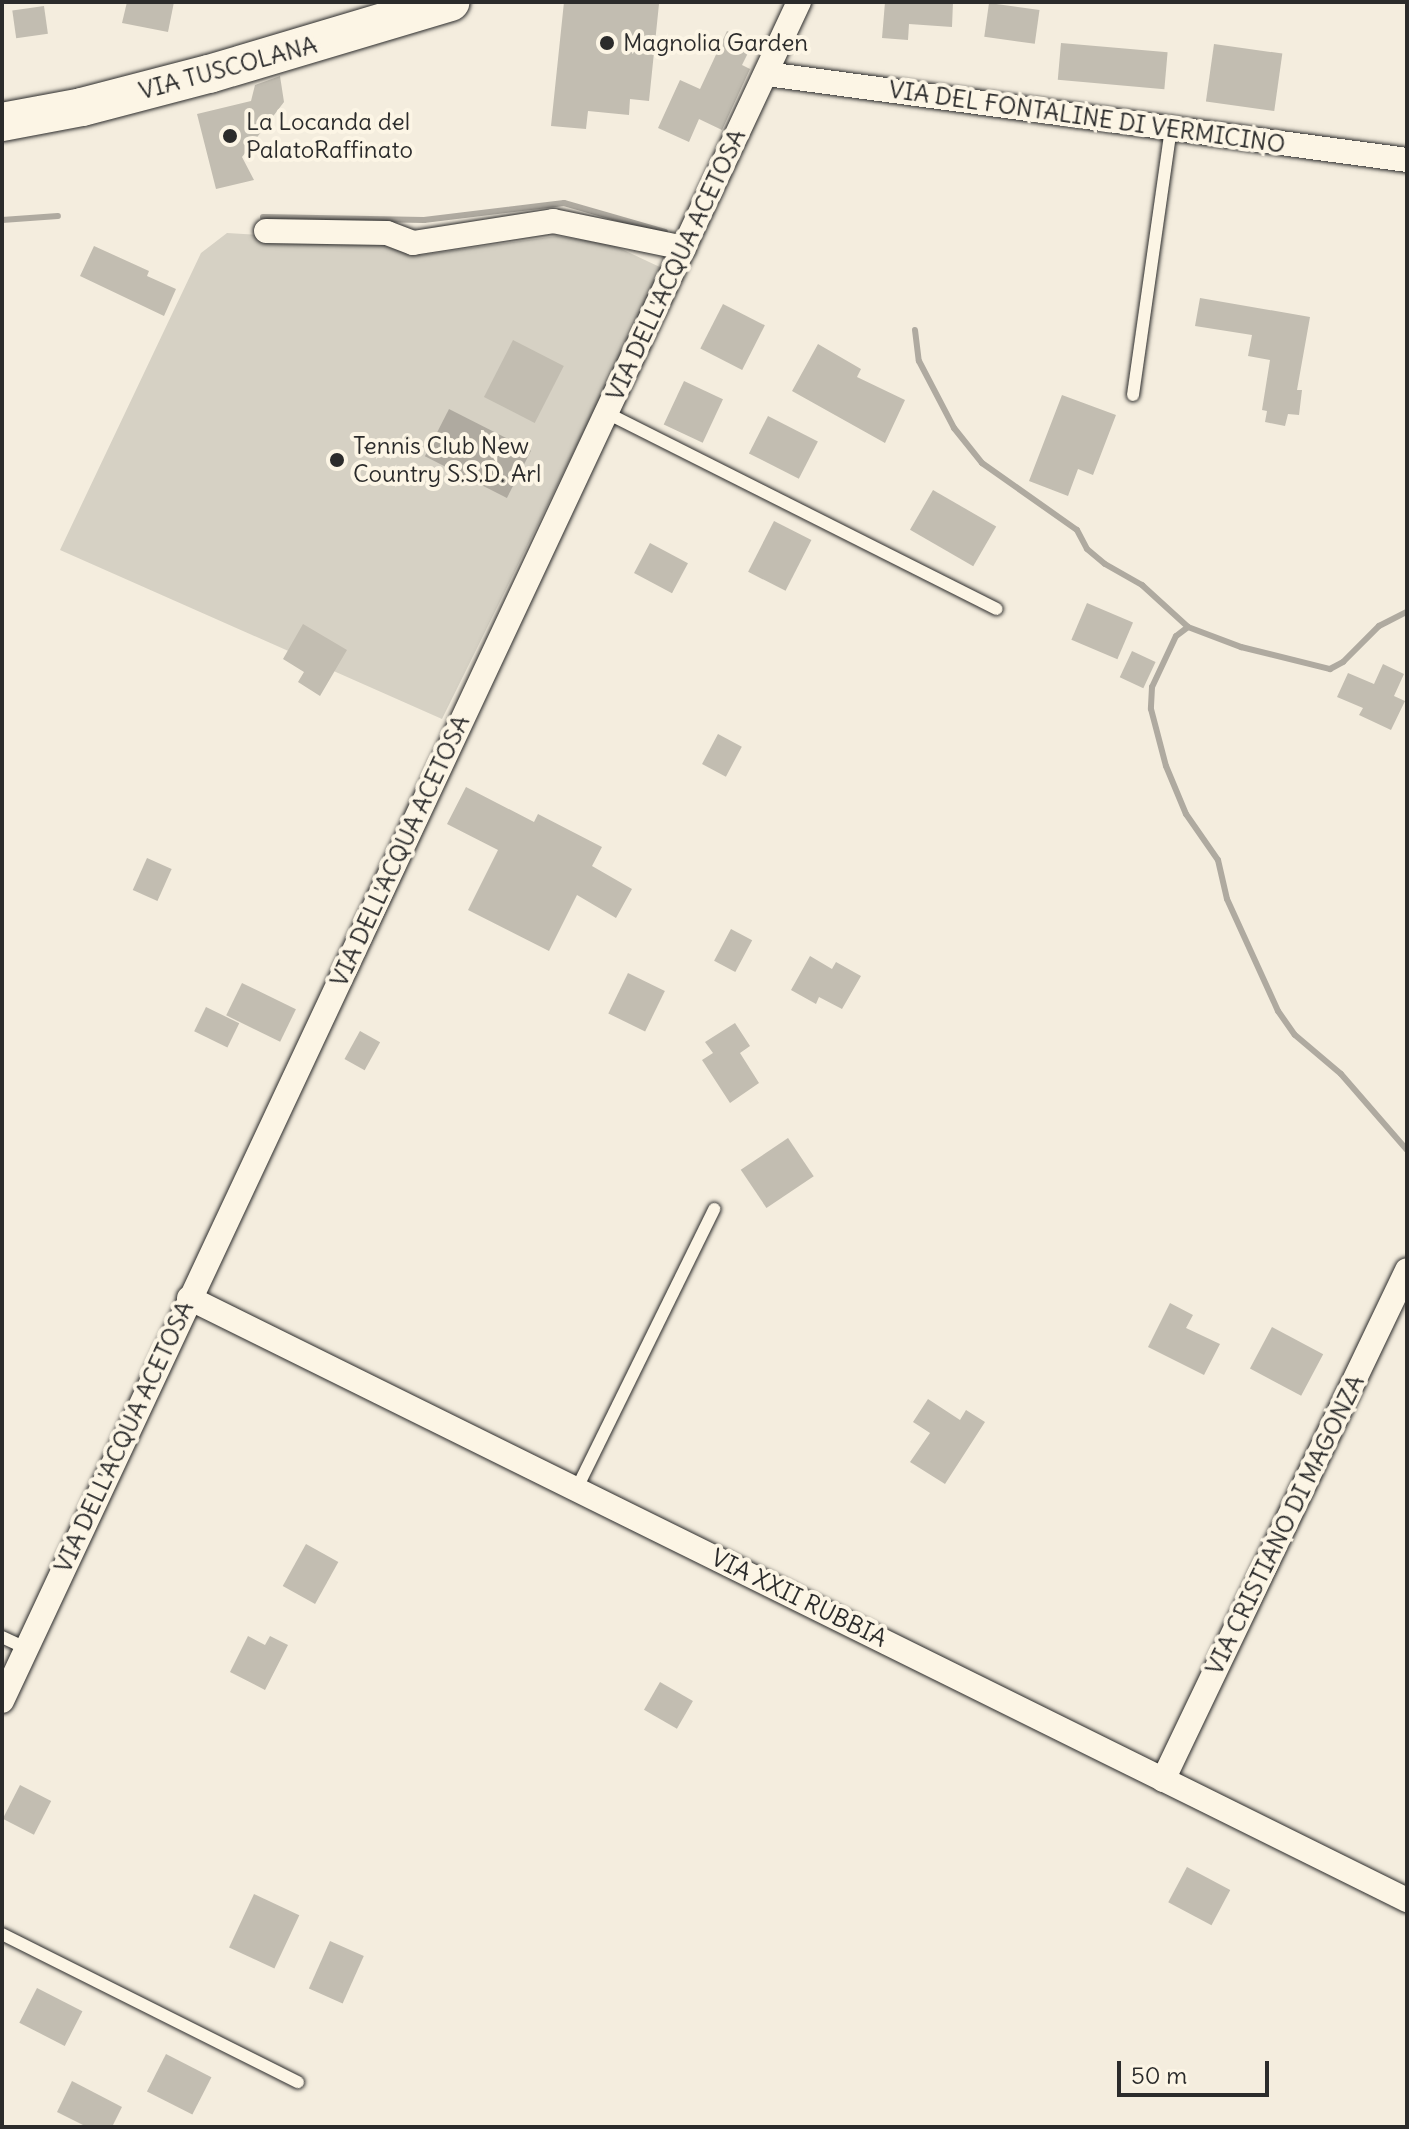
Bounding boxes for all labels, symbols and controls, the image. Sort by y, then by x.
place label: Magnolia Garden [623,29,808,57]
street label: VIA TUSCOLANA [136,30,320,106]
marker: Magnolia Garden [598,34,616,52]
street label: VIA DEL FONTALINE DI VERMICINO [887,75,1287,159]
place label: La Locanda del PalatoRaffinato [246,108,413,164]
street label: VIA DELL'ACQUA ACETOSA [600,125,752,405]
marker: La Locanda del PalatoRaffinato [221,127,239,145]
place label: Tennis Club New Country S.S.D. Arl [353,432,541,488]
marker: Tennis Club New Country S.S.D. Arl [328,451,346,469]
street label: VIA DELL'ACQUA ACETOSA [324,711,476,991]
street label: VIA DELL'ACQUA ACETOSA [48,1297,200,1577]
street label: VIA CRISTIANO DI MAGONZA [1200,1370,1370,1680]
street label: VIA XXII RUBBIA [706,1543,892,1653]
scale bar [1121,2045,1273,2095]
text: 50 m [1131,2060,1187,2090]

